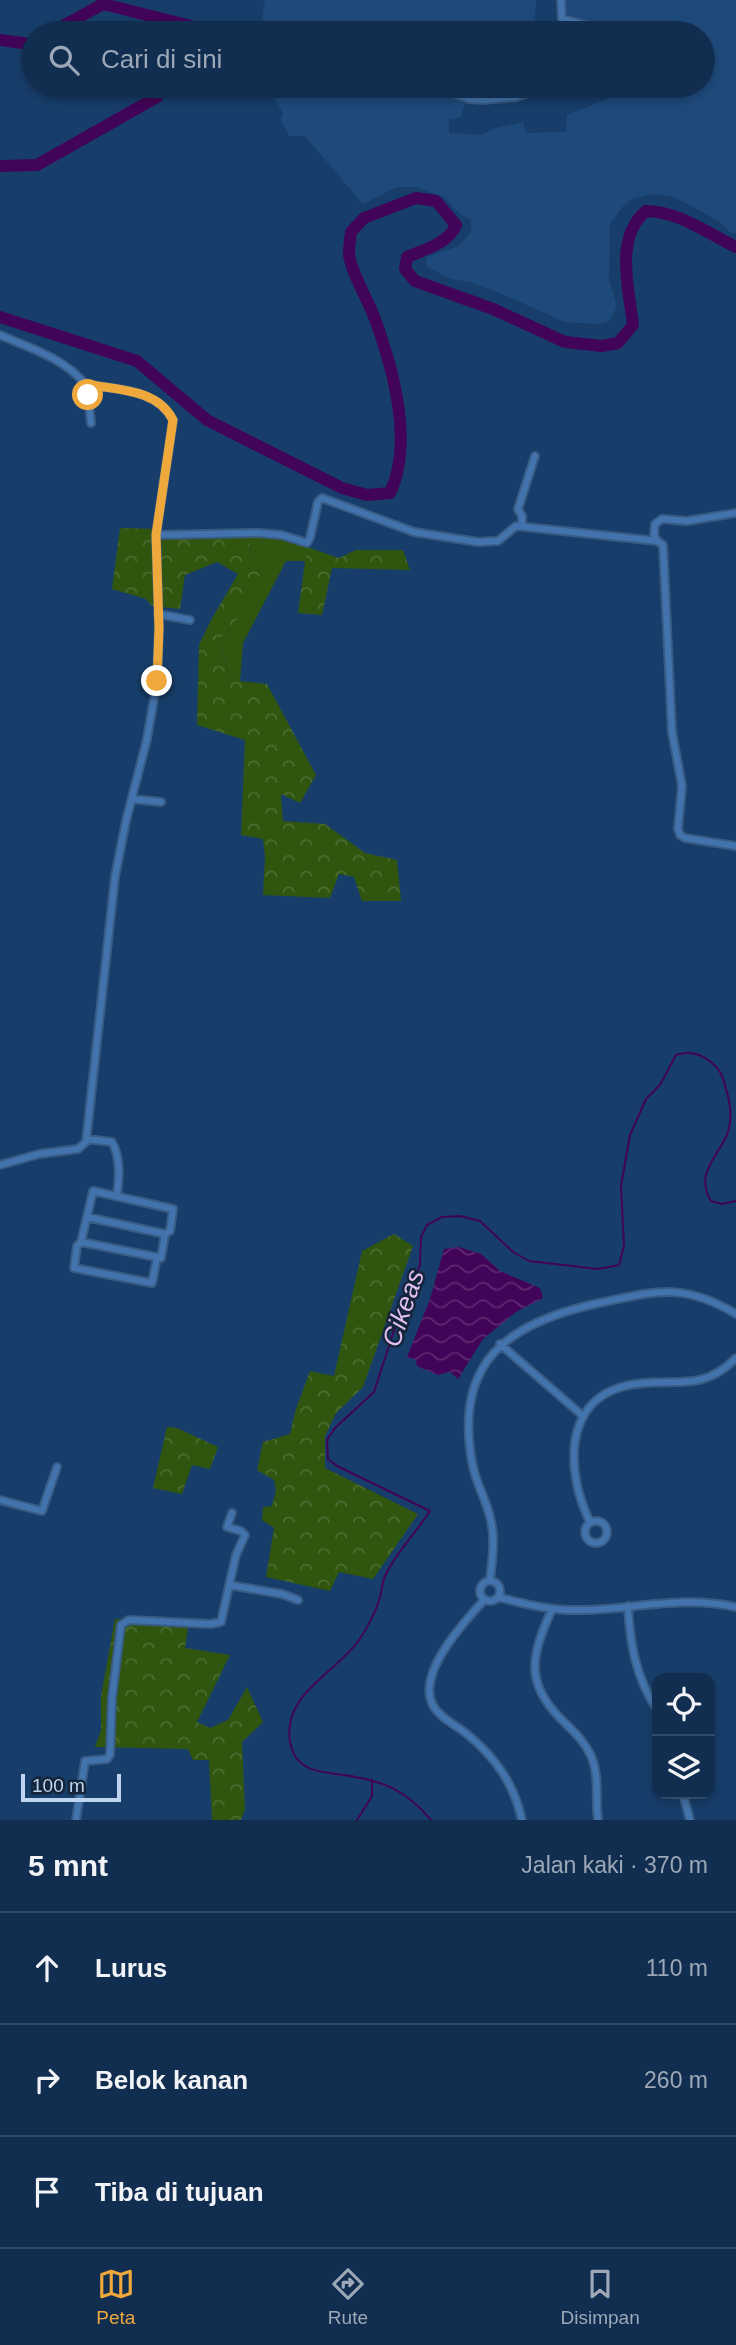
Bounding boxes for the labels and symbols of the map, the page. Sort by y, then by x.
route start [72,379,103,410]
route end [141,665,172,696]
water label: Cikeas [376,1266,430,1350]
scale bar [21,1771,121,1803]

